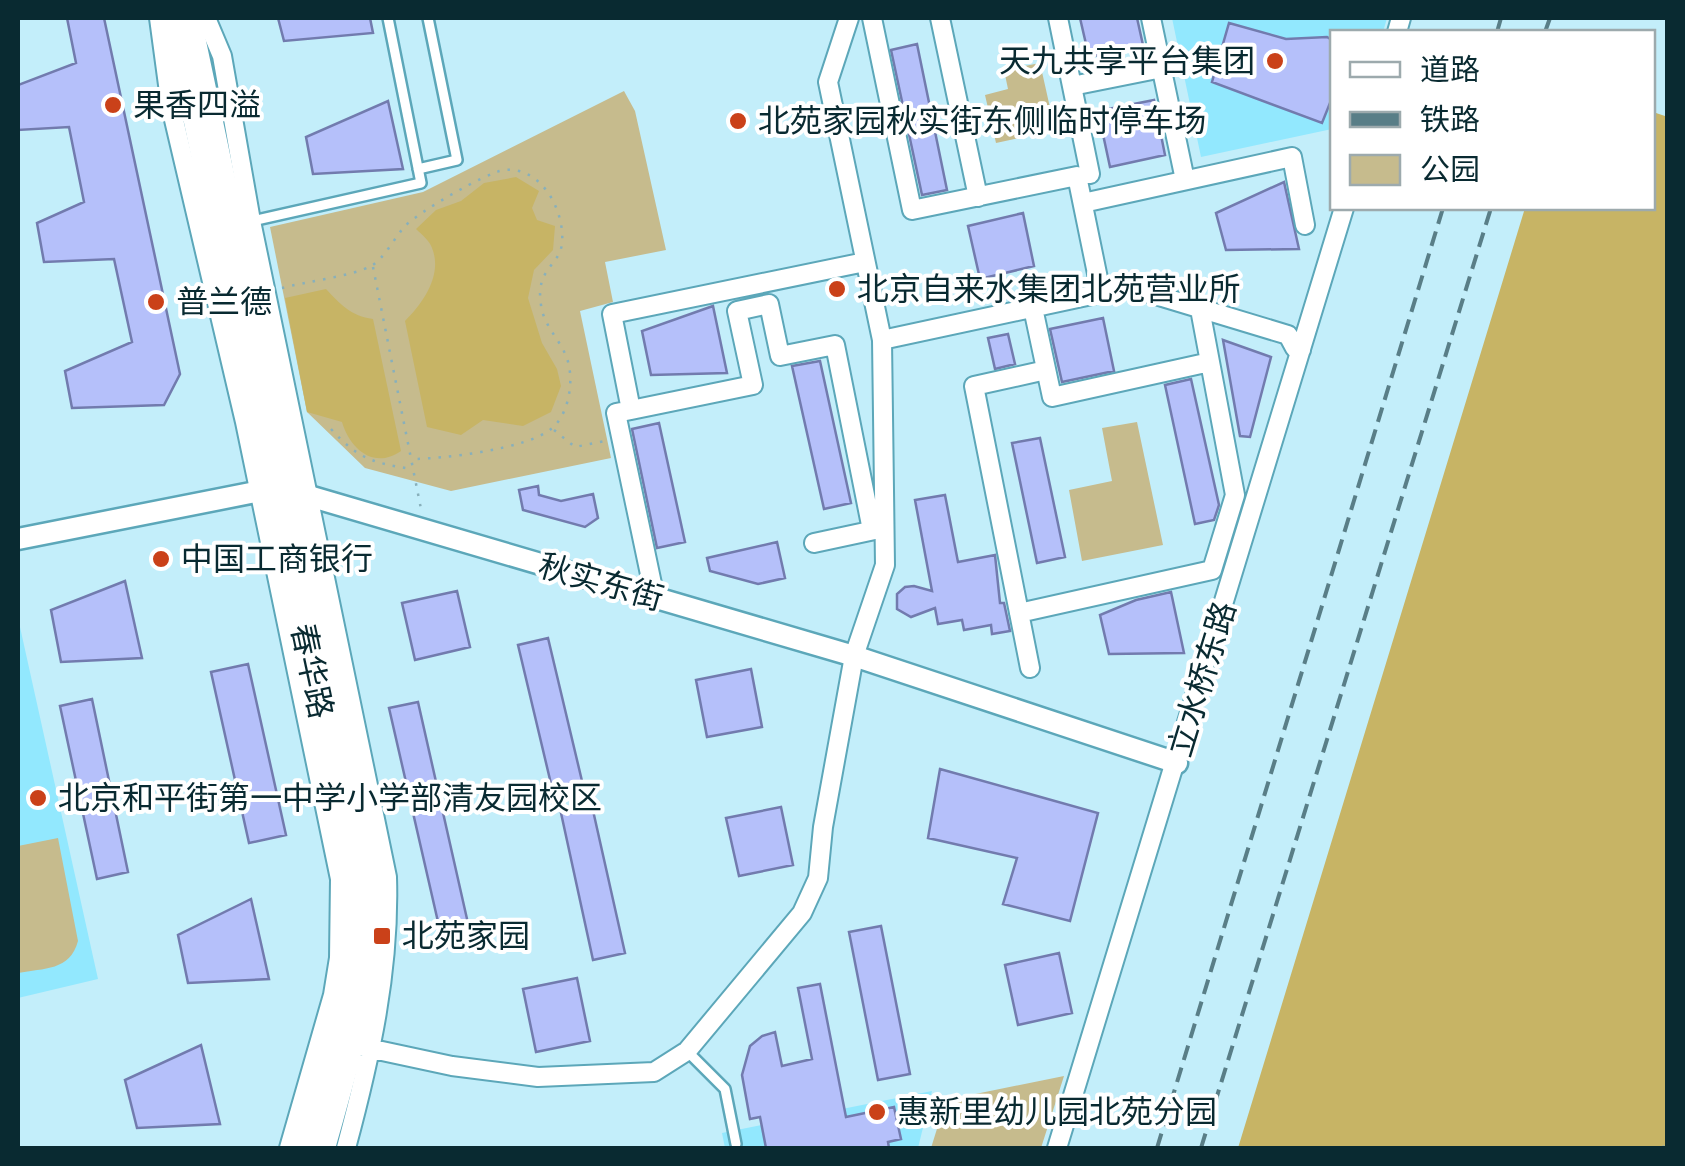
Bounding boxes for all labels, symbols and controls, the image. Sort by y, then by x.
legend [1330,30,1655,210]
place label: 天九共享平台集团 [999,38,1255,83]
text: 道路 [1420,48,1480,91]
marker: 天九共享平台集团 [1264,50,1286,72]
place label: 果香四溢 [133,82,261,127]
marker: 果香四溢 [102,94,124,116]
place label: 北苑家园秋实街东侧临时停车场 [758,98,1206,143]
text: 铁路 [1420,98,1480,141]
marker: 北苑家园秋实街东侧临时停车场 [727,110,749,132]
text: 公园 [1420,148,1480,191]
place label: 北京自来水集团北苑营业所 [857,266,1241,311]
marker: 北京自来水集团北苑营业所 [826,278,848,300]
place label: 普兰德 [176,279,272,324]
marker: 普兰德 [145,291,167,313]
place label: 中国工商银行 [181,536,373,581]
street label: 秋实东街 [533,542,669,621]
marker: 中国工商银行 [150,548,172,570]
street label: 立水桥东路 [1157,596,1246,762]
street label: 春华路 [280,619,344,723]
place label: 北京和平街第一中学小学部清友园校区 [58,775,602,820]
marker: 北京和平街第一中学小学部清友园校区 [27,787,49,809]
place label: 北苑家园 [402,913,530,958]
marker: 北苑家园 [371,925,393,947]
place label: 惠新里幼儿园北苑分园 [897,1089,1217,1134]
marker: 惠新里幼儿园北苑分园 [866,1101,888,1123]

